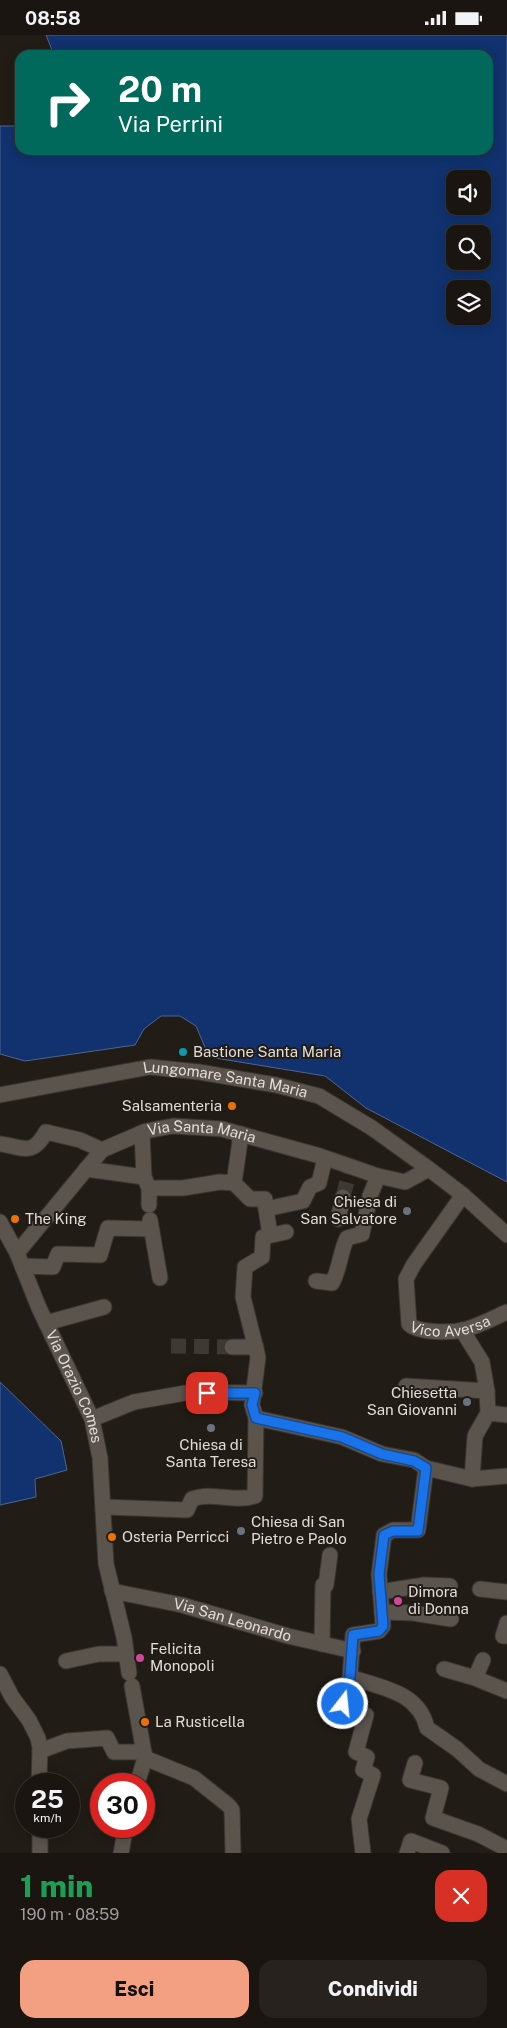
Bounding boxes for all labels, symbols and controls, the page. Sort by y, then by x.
text: 08:58 [25,7,81,29]
text: 20 m [118,69,202,110]
icon: right [35,70,100,135]
text: Via Perrini [118,111,223,137]
map controls [446,170,491,325]
button: sound [446,170,491,215]
button: search [446,225,491,270]
button: layers [446,280,491,325]
place label: Bastione Santa Maria [193,1043,341,1060]
marker: Bastione Santa Maria [177,1046,189,1058]
street label: Lungomare Santa Maria [142,1058,310,1101]
place label: Salsamenteria [122,1097,222,1114]
marker: Salsamenteria [226,1100,238,1112]
street label: Via Santa Maria [146,1117,258,1146]
place label: Chiesa di San Salvatore [300,1193,397,1227]
marker: Chiesa di San Salvatore [401,1205,413,1217]
place label: The King [25,1210,87,1227]
marker: The King [9,1213,21,1225]
street label: Vico Aversa [408,1312,493,1340]
street label: Via Orazio Comes [43,1327,106,1444]
pin [186,1372,228,1414]
icon: arrive [193,1379,221,1407]
place label: Chiesetta San Giovanni [367,1384,457,1418]
marker: Chiesetta San Giovanni [461,1396,473,1408]
marker: Chiesa di Santa Teresa [205,1422,217,1434]
place label: Chiesa di Santa Teresa [166,1436,256,1470]
place label: Chiesa di San Pietro e Paolo [251,1513,347,1547]
marker: Chiesa di San Pietro e Paolo [235,1525,247,1537]
place label: Osteria Perricci [122,1528,229,1545]
marker: Osteria Perricci [106,1531,118,1543]
place label: Dimora di Donna [408,1583,469,1617]
street label: Via San Leonardo [172,1595,294,1645]
marker: Dimora di Donna [392,1595,404,1607]
place label: Felicita Monopoli [150,1640,214,1674]
marker: Felicita Monopoli [134,1652,146,1664]
position arrow [316,1677,368,1729]
place label: La Rusticella [155,1713,245,1730]
marker: La Rusticella [139,1716,151,1728]
speed limit sign: 30 [90,1773,155,1838]
text: 25 [31,1784,64,1814]
text: km/h [33,1811,62,1825]
text: 1 min [20,1868,93,1904]
button: close [435,1870,487,1922]
text: 190 m · 08:59 [20,1905,119,1924]
button: Esci [20,1960,249,2018]
button: Condividi [259,1960,487,2018]

